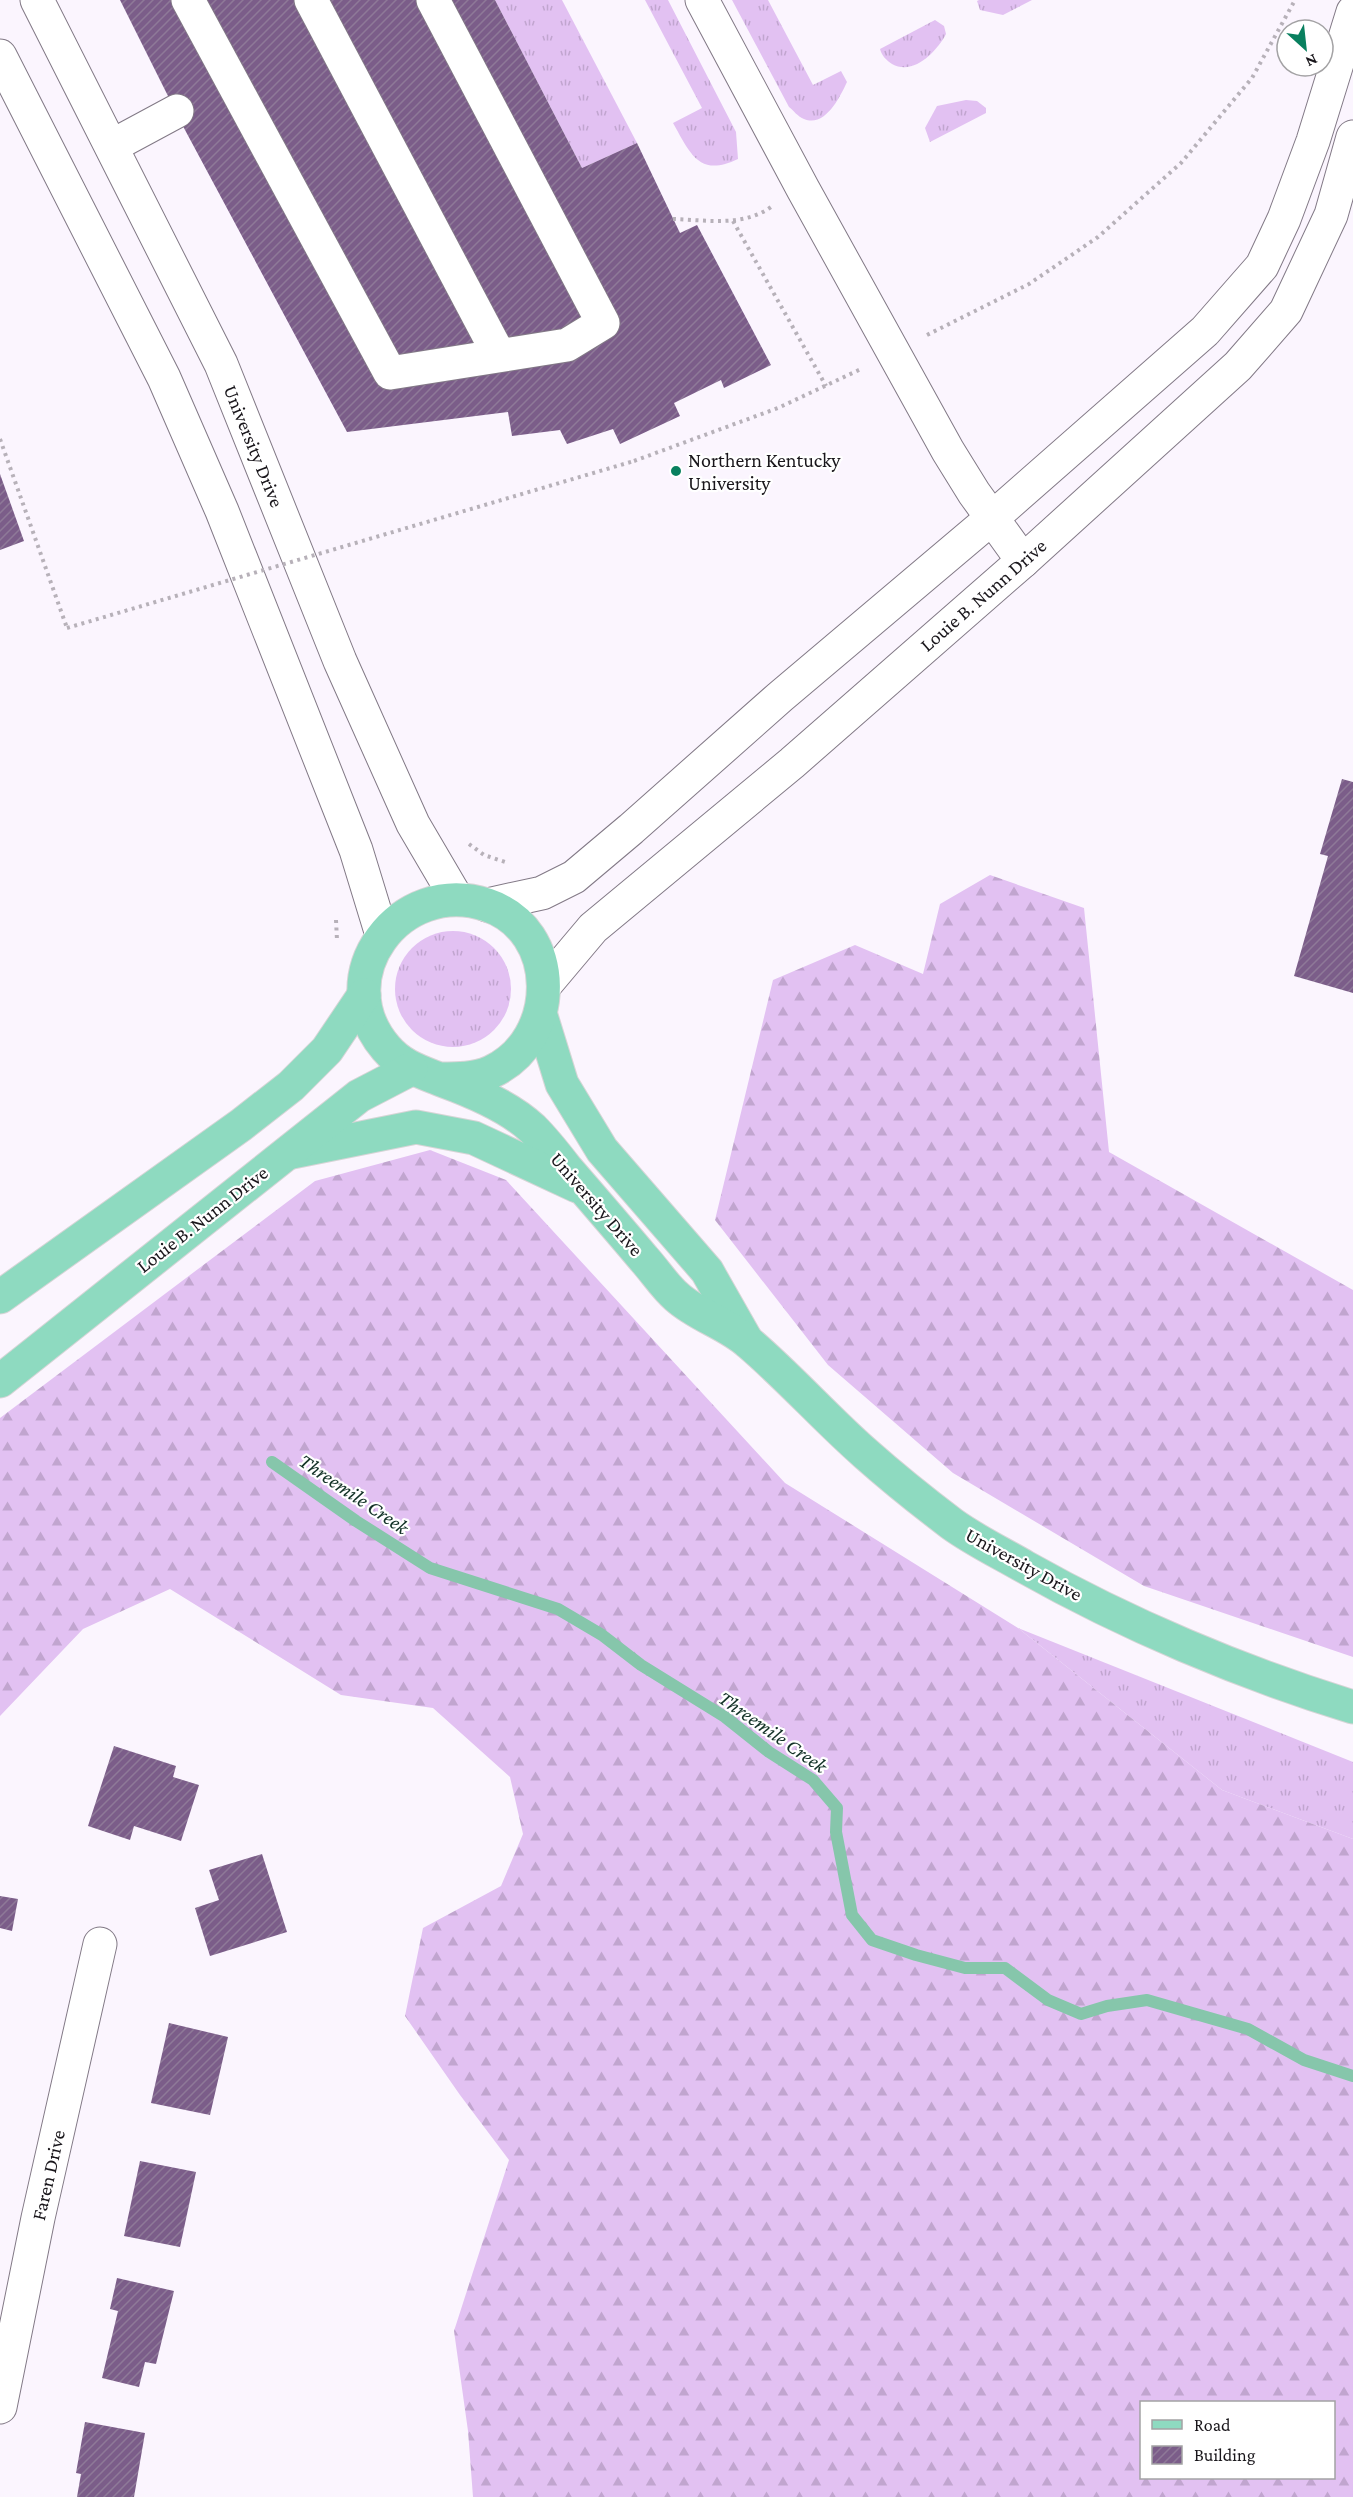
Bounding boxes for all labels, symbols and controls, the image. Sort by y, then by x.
north arrow [1275,18,1335,78]
text: N [1303,51,1320,71]
street label: University Drive [219,382,289,511]
place label: Northern Kentucky University [688,449,841,495]
marker: Northern Kentucky University [669,464,683,478]
street label: Louie B. Nunn Drive [915,534,1051,656]
street label: University Drive [545,1148,648,1261]
street label: Louie B. Nunn Drive [132,1161,272,1277]
water label: Threemile Creek [295,1449,414,1540]
street label: University Drive [961,1523,1086,1606]
water label: Threemile Creek [714,1686,833,1779]
street label: Faren Drive [27,2127,69,2222]
legend [1140,2401,1335,2479]
text: Road [1194,2415,1231,2435]
text: Building [1194,2445,1256,2465]

